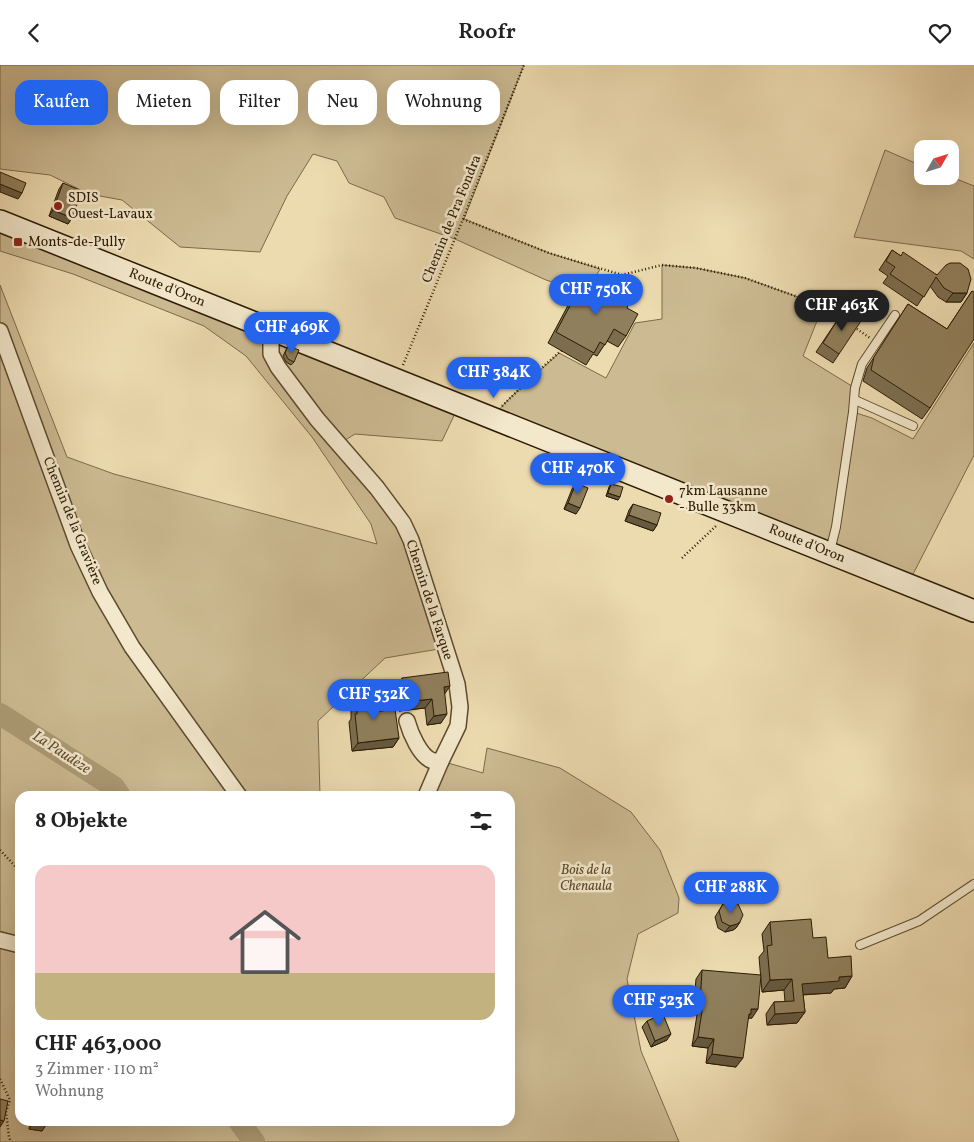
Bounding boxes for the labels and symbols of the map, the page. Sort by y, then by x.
north arrow [914,140,959,185]
street label: Chemin de Pra Fondra [418,152,486,286]
place label: SDIS Ouest-Lavaux [68,189,153,224]
marker: SDIS Ouest-Lavaux [52,200,64,212]
place label: Monts-de-Pully [28,233,126,252]
marker: Monts-de-Pully [12,236,24,248]
street label: Route d'Oron [126,264,208,312]
pin: CHF 750K [544,273,648,316]
pin: CHF 463K [790,289,894,332]
pin: CHF 469K [240,311,344,354]
pin: CHF 384K [442,357,546,399]
pin: CHF 470K [526,453,630,495]
street label: Chemin de la Gravière [38,454,107,588]
place label: 7km Lausanne - Bulle 33km [679,482,768,517]
marker: 7km Lausanne - Bulle 33km [663,493,675,505]
street label: Route d'Oron [766,520,848,568]
street label: Chemin de la Farque [401,537,458,663]
pin: CHF 532K [322,679,426,721]
water label: La Paudèze [28,726,95,780]
park label: Bois de la Chenaula [560,861,612,896]
pin: CHF 288K [679,871,783,914]
pin: CHF 523K [607,985,711,1027]

